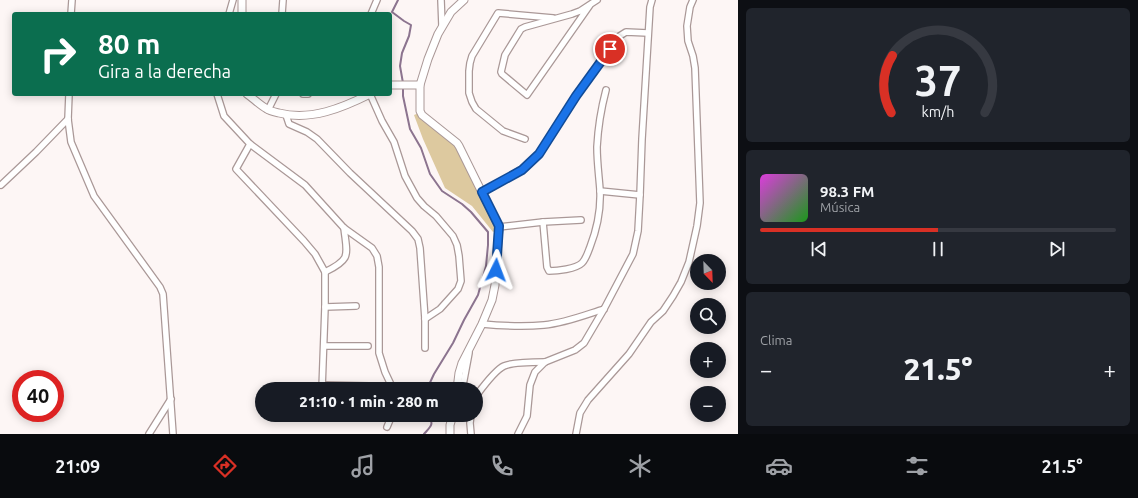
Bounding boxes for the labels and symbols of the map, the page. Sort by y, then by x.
pin [593,32,627,66]
position arrow [475,249,517,291]
north arrow [690,254,726,290]
speed limit sign: 40 [12,370,64,422]

